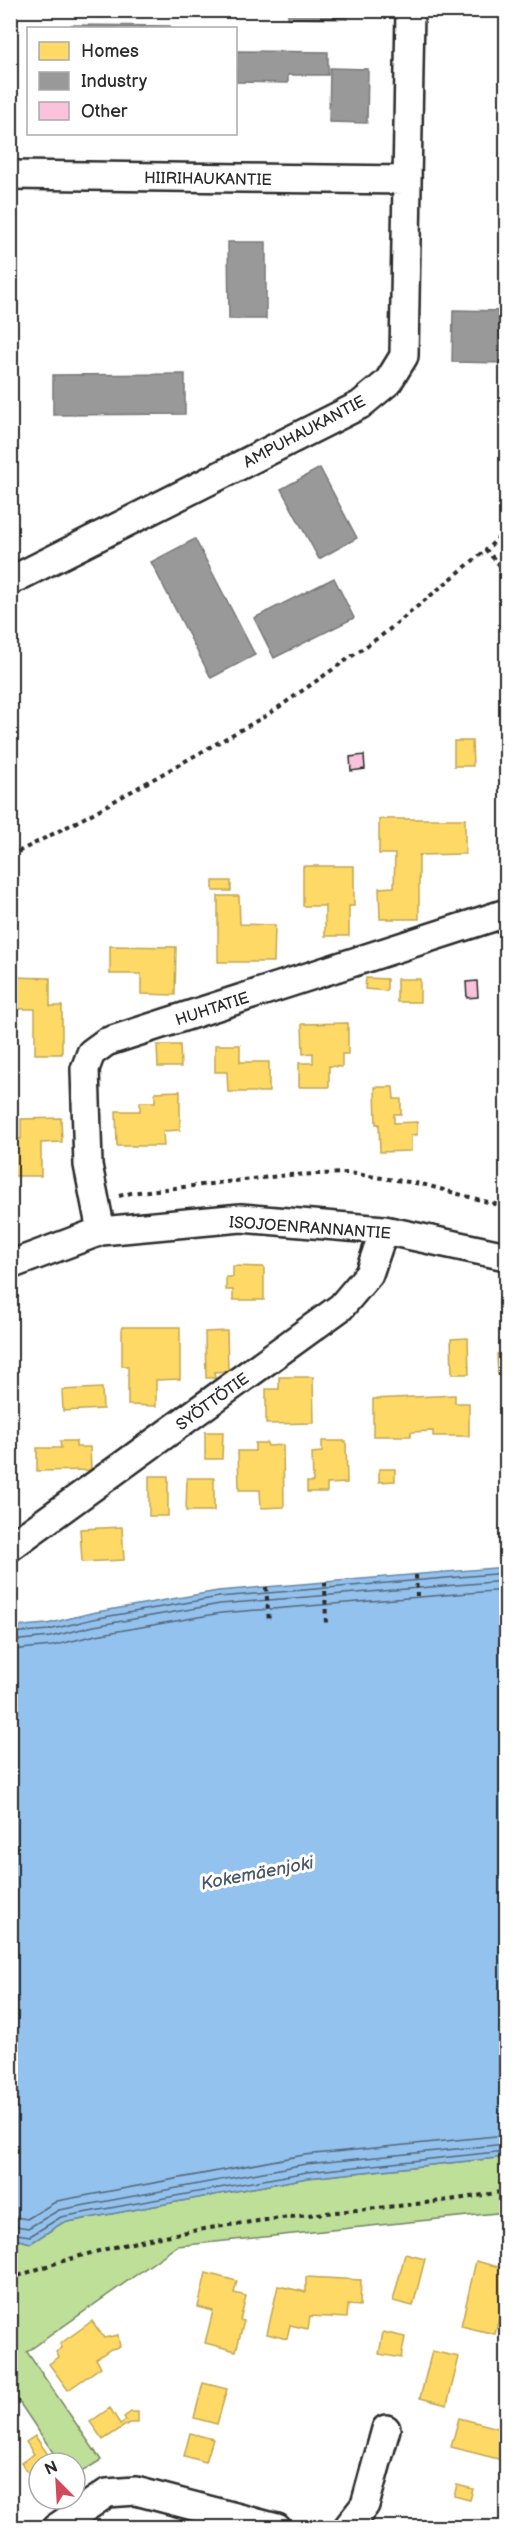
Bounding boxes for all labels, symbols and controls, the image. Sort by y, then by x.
legend [27,27,237,135]
text: Homes [81,41,139,62]
text: Industry [81,71,148,92]
text: Other [81,101,128,122]
street label: HIIRIHAUKANTIE [144,169,272,190]
street label: AMPUHAUKANTIE [240,392,369,473]
street label: HUHTATIE [173,989,252,1030]
street label: ISOJOENRANNANTIE [228,1213,391,1244]
street label: SYÖTTÖTIE [172,1368,253,1435]
water label: Kokemäenjoki [199,1852,316,1895]
north arrow [27,2451,87,2511]
text: N [42,2458,61,2480]

